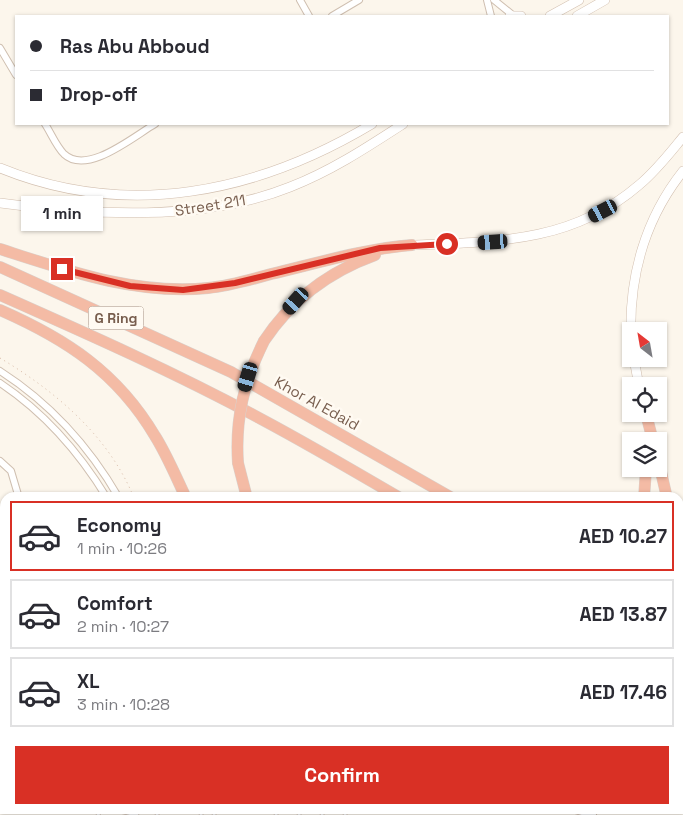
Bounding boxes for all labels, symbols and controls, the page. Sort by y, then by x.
text: Ras Abu Abboud [60,34,210,59]
text: Drop-off [60,82,138,107]
street label: Street 211 [173,190,247,220]
callout: 1 min [21,196,103,232]
car [586,198,619,224]
text: 1 min [42,203,82,224]
route start [436,233,458,255]
car [477,233,508,251]
route end [51,258,73,280]
car [280,285,311,317]
road number: G Ring [88,306,144,330]
north arrow [622,322,668,368]
map controls [622,322,667,477]
car [236,360,259,394]
street label: Khor Al Edaid [271,372,363,434]
button: locate [622,377,667,422]
button: layers [622,432,667,477]
text: Economy [77,513,161,538]
icon: car [17,514,62,559]
text: AED 10.27 [579,524,667,549]
text: 1 min · 10:26 [77,538,167,559]
text: Comfort [77,591,153,616]
icon: car [17,592,62,637]
text: AED 13.87 [579,602,667,627]
text: 2 min · 10:27 [77,616,169,637]
text: XL [77,669,100,694]
icon: car [17,670,62,715]
text: AED 17.46 [580,680,667,705]
text: 3 min · 10:28 [77,694,170,715]
button: Confirm [15,746,669,804]

